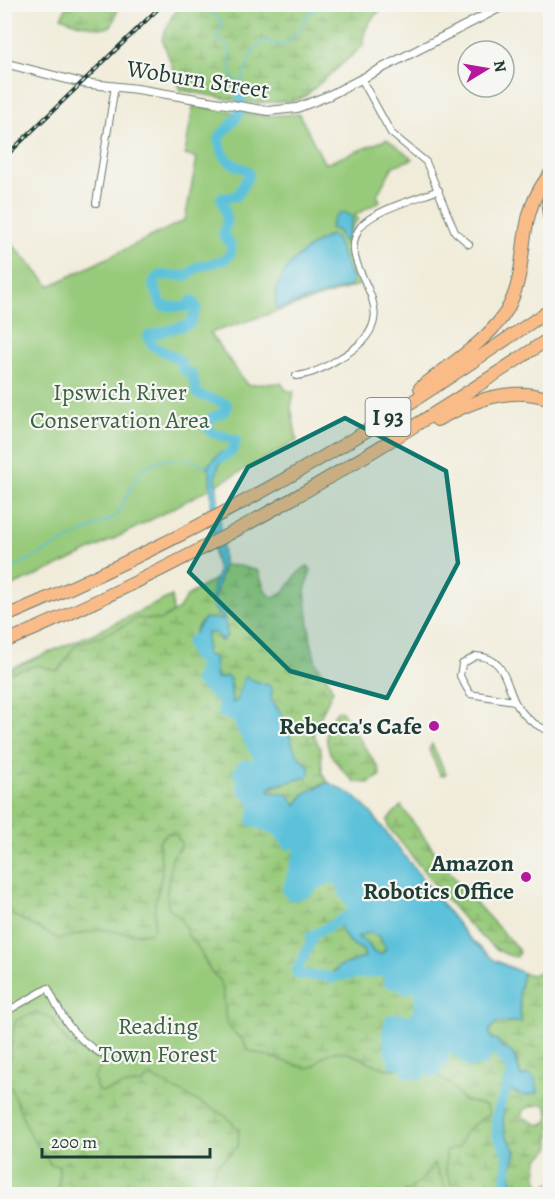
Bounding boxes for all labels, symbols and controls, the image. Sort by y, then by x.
north arrow [456,39,516,99]
street label: Woburn Street [123,52,272,106]
text: N [488,59,512,74]
park label: Ipswich River Conservation Area [30,376,211,436]
road number: I 93 [366,398,410,436]
place label: Rebecca's Cafe [279,710,422,742]
marker: Rebecca's Cafe [427,719,441,733]
place label: Amazon Robotics Office [363,847,515,907]
marker: Amazon Robotics Office [519,870,533,884]
park label: Reading Town Forest [99,1010,217,1070]
scale bar [42,1121,210,1159]
text: 200 m [51,1130,97,1154]

